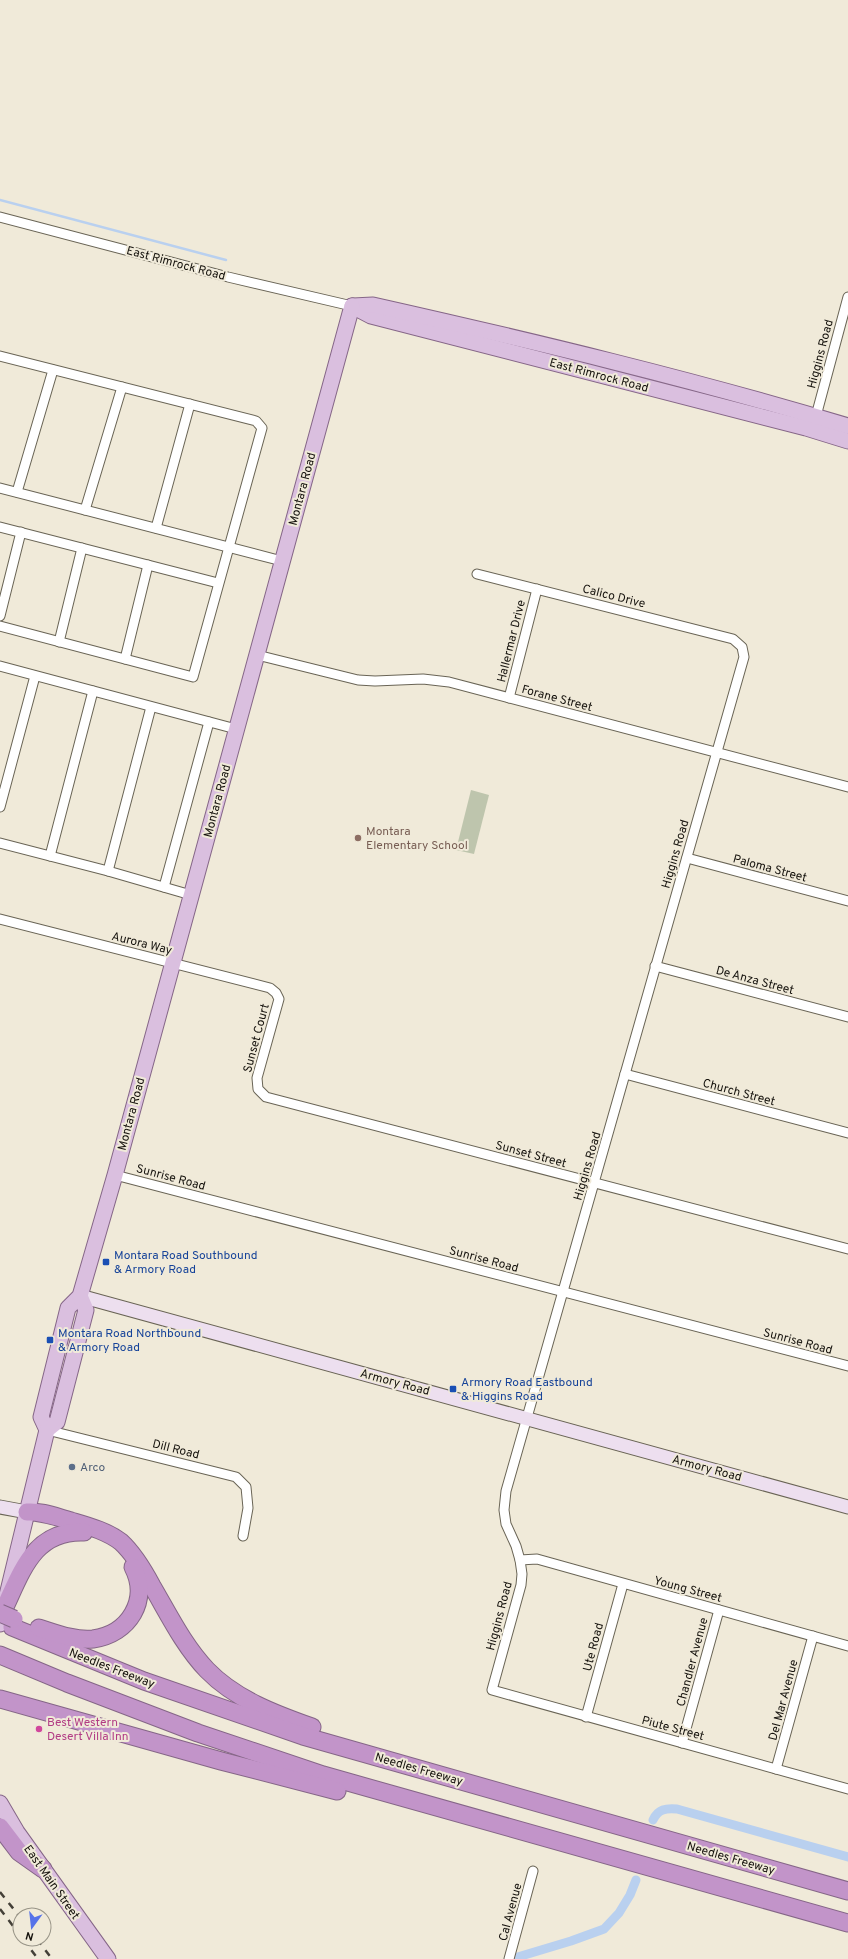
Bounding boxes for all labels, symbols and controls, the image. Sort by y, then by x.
street label: East Rimrock Road [124,243,227,285]
street label: Higgins Road [804,318,838,391]
street label: East Rimrock Road [547,355,650,397]
street label: Montara Road [286,451,320,528]
street label: Calico Drive [581,581,647,613]
street label: Hallermar Drive [494,598,530,684]
street label: Forane Street [520,682,594,716]
street label: Montara Road [201,763,235,840]
street label: Higgins Road [658,818,693,891]
place label: Montara Elementary School [366,824,468,854]
marker: Montara Elementary School [353,833,363,843]
street label: Paloma Street [731,851,808,887]
street label: Aurora Way [110,929,174,959]
street label: De Anza Street [714,963,795,999]
street label: Sunset Court [240,1002,274,1074]
street label: Montara Road [115,1076,149,1153]
street label: Church Street [701,1076,777,1110]
street label: Higgins Road [570,1130,605,1203]
street label: Sunset Street [493,1138,568,1172]
street label: Sunrise Road [134,1161,207,1195]
street label: Sunrise Road [447,1243,520,1277]
place label: Montara Road Southbound & Armory Road [114,1248,258,1278]
marker: Montara Road Southbound & Armory Road [101,1257,111,1267]
street label: Sunrise Road [761,1325,834,1359]
place label: Montara Road Northbound & Armory Road [58,1326,201,1356]
marker: Montara Road Northbound & Armory Road [45,1335,55,1345]
street label: Armory Road [358,1366,431,1400]
place label: Armory Road Eastbound & Higgins Road [461,1375,593,1405]
marker: Armory Road Eastbound & Higgins Road [448,1384,458,1394]
street label: Dill Road [150,1436,201,1464]
street label: Armory Road [670,1452,743,1486]
place label: Arco [80,1460,106,1476]
marker: Arco [67,1462,77,1472]
street label: Young Street [652,1573,723,1607]
street label: Higgins Road [483,1580,517,1653]
street label: Chandler Avenue [673,1616,713,1709]
street label: Ute Road [580,1621,608,1673]
street label: Needles Freeway [66,1645,157,1693]
street label: Del Mar Avenue [765,1658,802,1743]
street label: Piute Street [640,1713,706,1745]
place label: Best Western Desert Villa Inn [47,1715,129,1745]
marker: Best Western Desert Villa Inn [34,1724,44,1734]
street label: Needles Freeway [373,1750,465,1790]
street label: Needles Freeway [685,1839,777,1879]
street label: East Main Street [20,1842,83,1923]
street label: Cal Avenue [496,1881,526,1943]
north arrow [12,1907,52,1947]
text: N [24,1928,35,1943]

